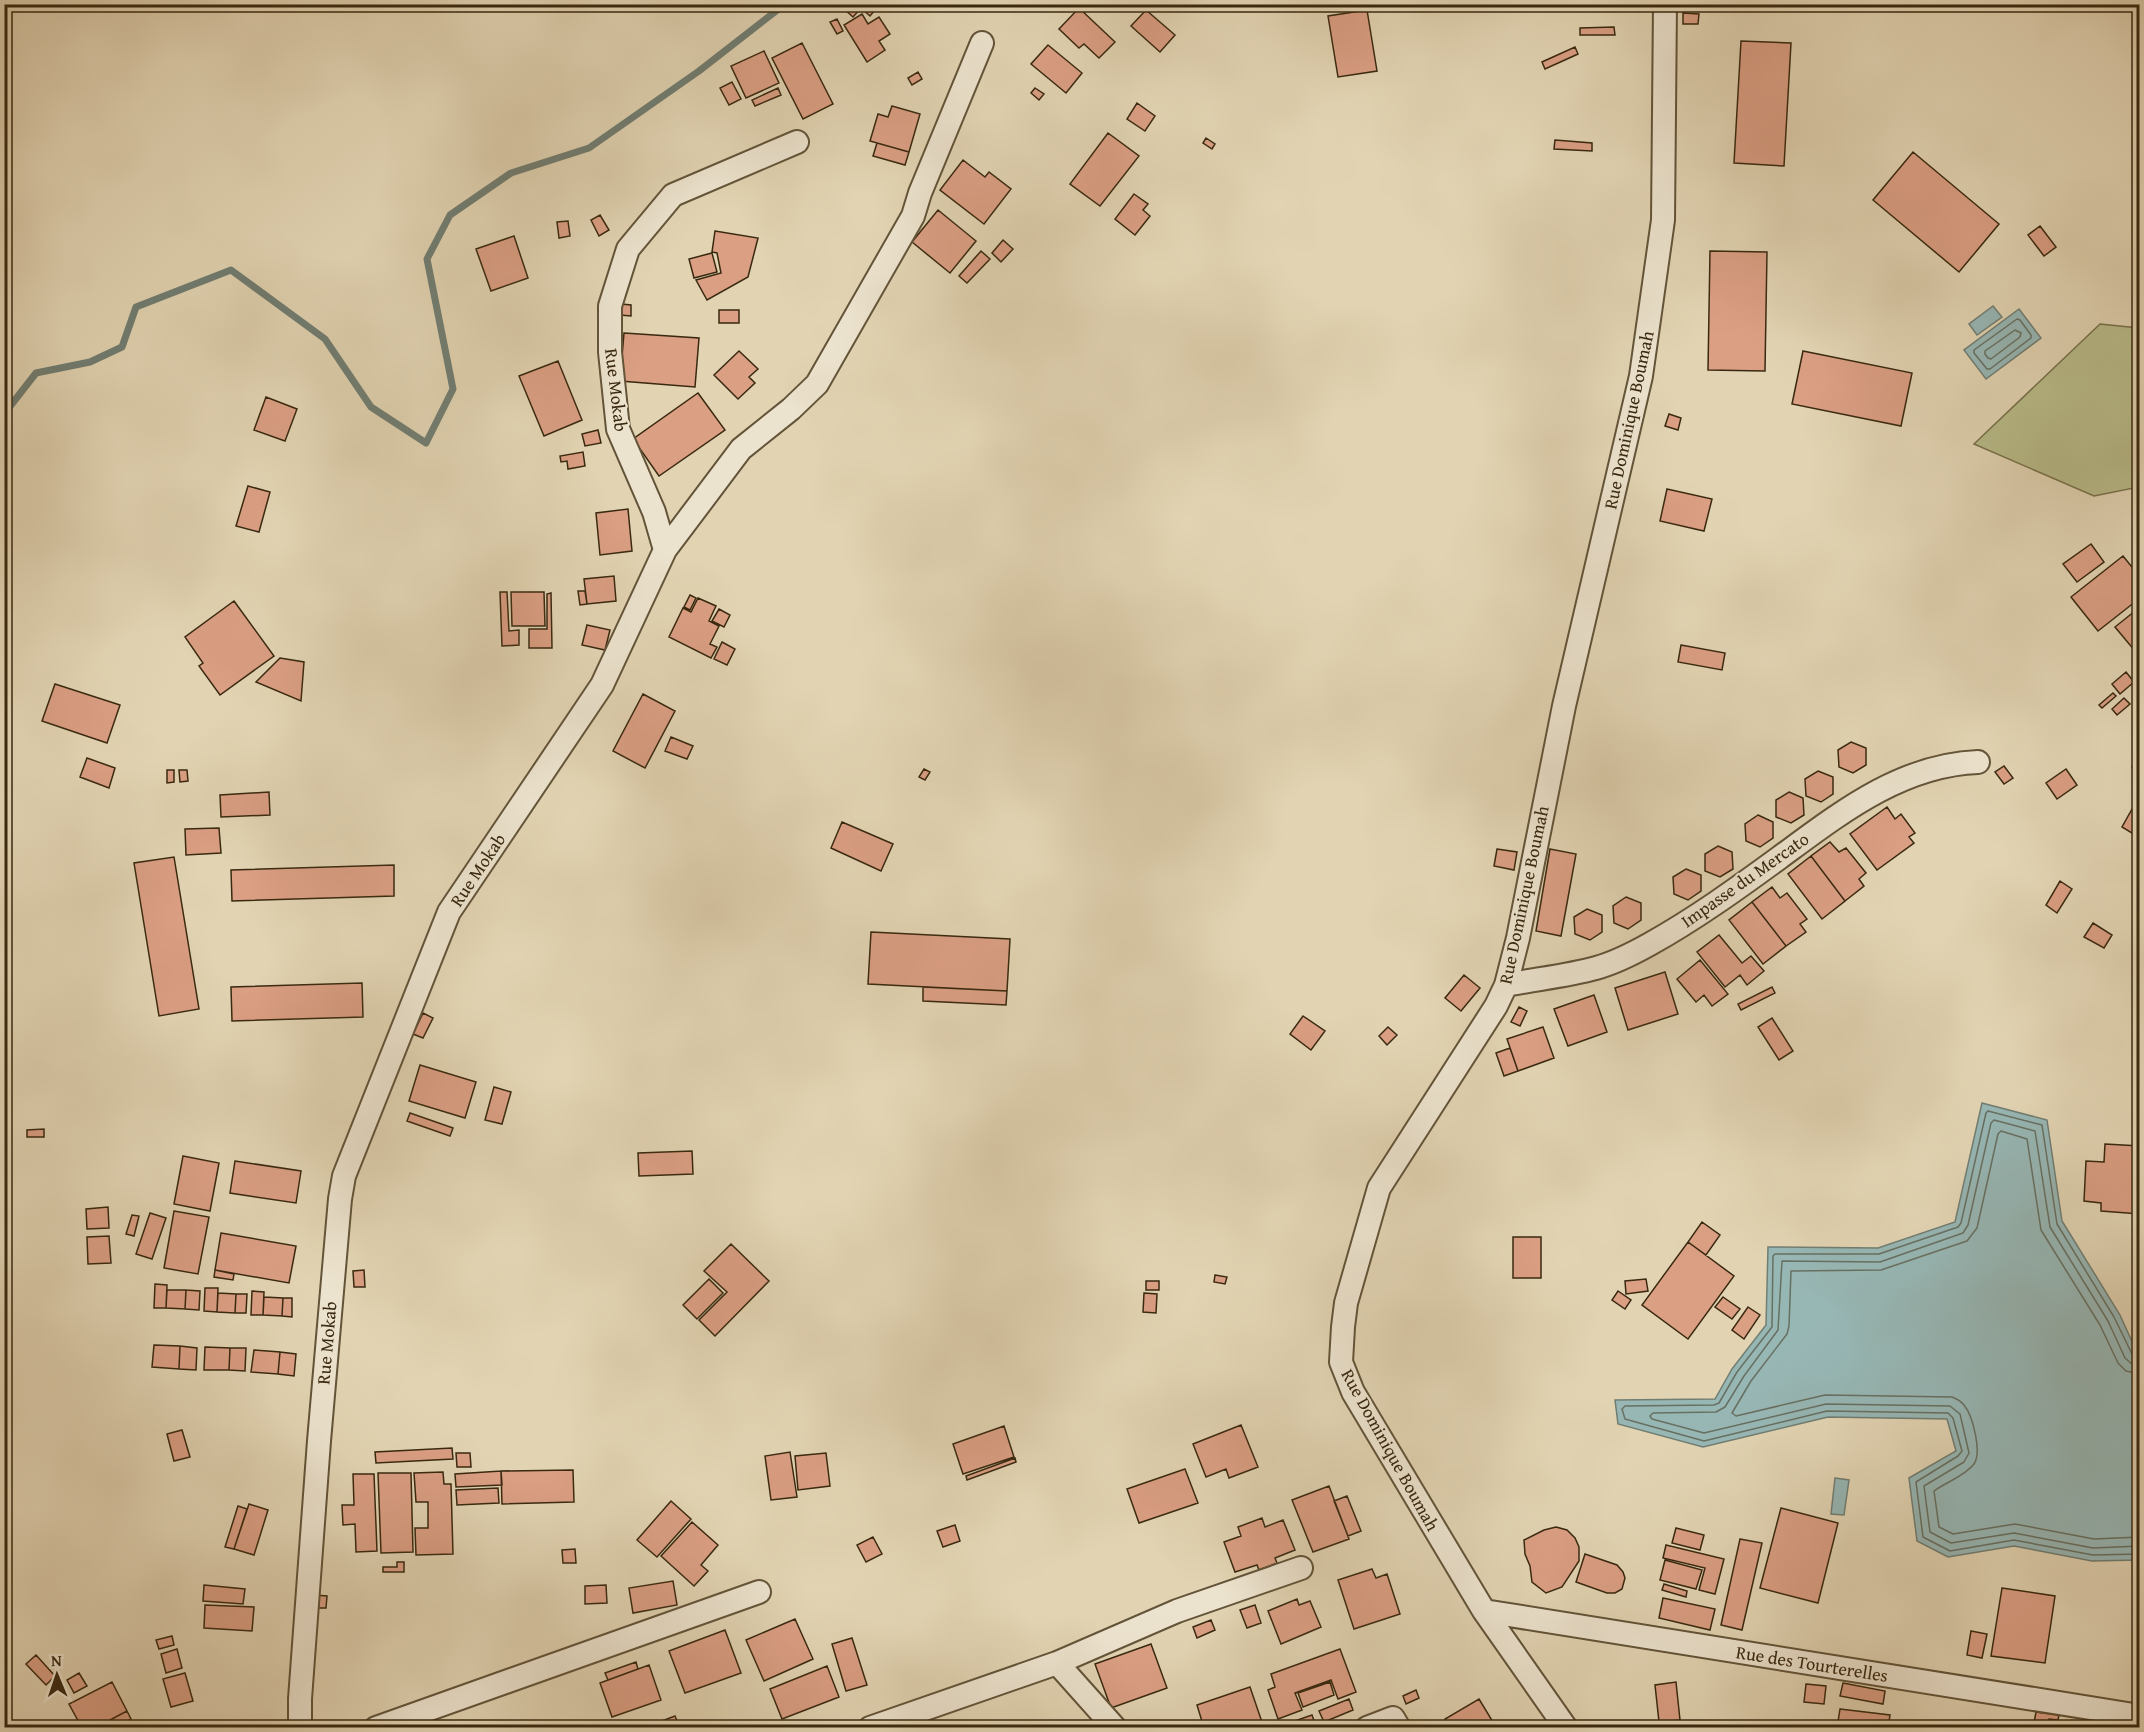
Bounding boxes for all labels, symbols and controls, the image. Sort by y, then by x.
street label: Rue Dominique Boumah [1596,328,1661,512]
street label: Rue Mokab [598,347,635,433]
street label: Rue Dominique Boumah [1491,803,1556,987]
street label: Impasse du Mercato [1675,825,1814,934]
street label: Rue Mokab [443,828,512,912]
street label: Rue Mokab [309,1300,344,1386]
street label: Rue Dominique Boumah [1335,1364,1446,1536]
street label: Rue des Tourterelles [1734,1638,1890,1689]
north arrow [27,1645,87,1705]
text: N [51,1648,63,1672]

